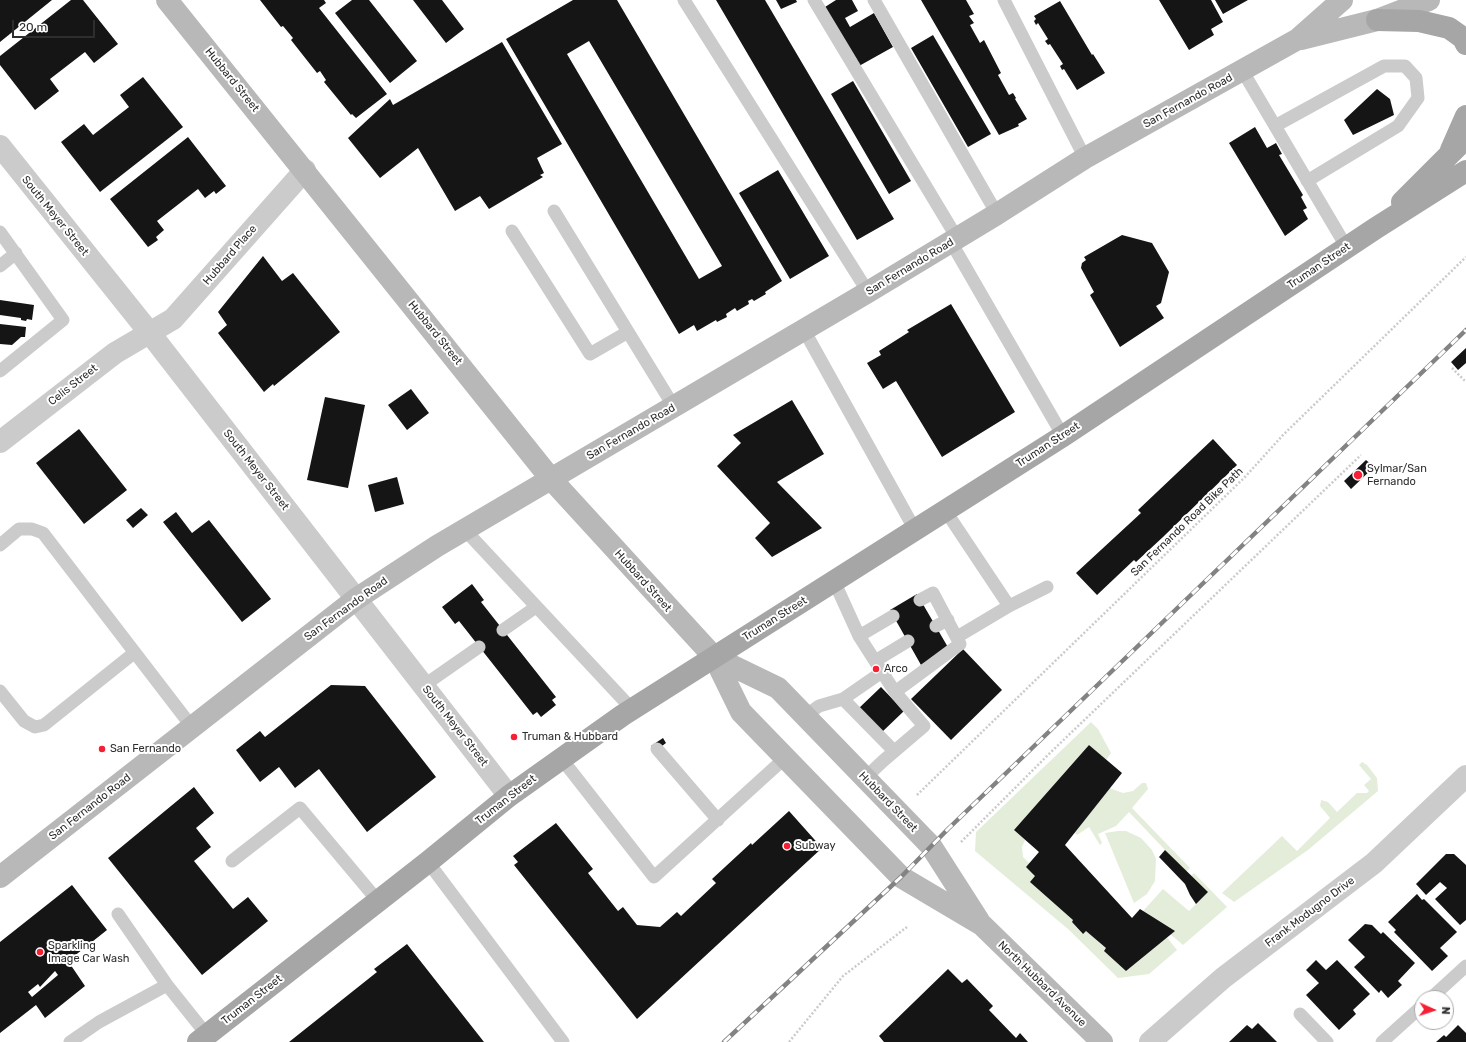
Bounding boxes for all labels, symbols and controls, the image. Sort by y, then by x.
scale bar [14,12,97,38]
text: 20 m [19,20,47,34]
street label: Hubbard Street [202,45,262,115]
street label: San Fernando Road [1141,71,1235,131]
street label: South Meyer Street [19,173,91,259]
street label: Hubbard Place [200,222,260,288]
street label: San Fernando Road [864,236,956,298]
street label: Truman Street [1285,240,1353,292]
street label: Hubbard Street [405,298,465,368]
street label: Celis Street [46,362,100,408]
street label: San Fernando Road [584,401,678,463]
street label: Truman Street [1014,420,1082,470]
street label: South Meyer Street [220,427,292,513]
place label: Sylmar/San Fernando [1367,462,1427,488]
street label: San Fernando Road Bike Path [1128,465,1246,579]
marker: Sylmar/San Fernando [1352,469,1364,481]
street label: Hubbard Street [612,547,674,615]
street label: San Fernando Road [302,574,390,644]
street label: Truman Street [740,594,810,644]
place label: Arco [884,662,908,676]
marker: Arco [871,664,881,674]
street label: South Meyer Street [419,683,491,769]
place label: Truman & Hubbard [522,730,618,744]
marker: Truman & Hubbard [509,732,519,742]
place label: San Fernando [110,742,181,756]
marker: San Fernando [97,744,107,754]
street label: Hubbard Street [856,769,920,835]
street label: San Fernando Road [47,771,133,843]
street label: Truman Street [473,772,539,828]
place label: Subway [795,839,836,853]
marker: Subway [782,841,792,851]
street label: Frank Modugno Drive [1263,874,1357,950]
place label: Sparkling Image Car Wash [48,939,129,965]
street label: North Hubbard Avenue [995,939,1089,1029]
marker: Sparkling Image Car Wash [35,947,45,957]
street label: Truman Street [219,972,285,1028]
north arrow [1414,990,1454,1030]
text: N [1439,1006,1452,1015]

